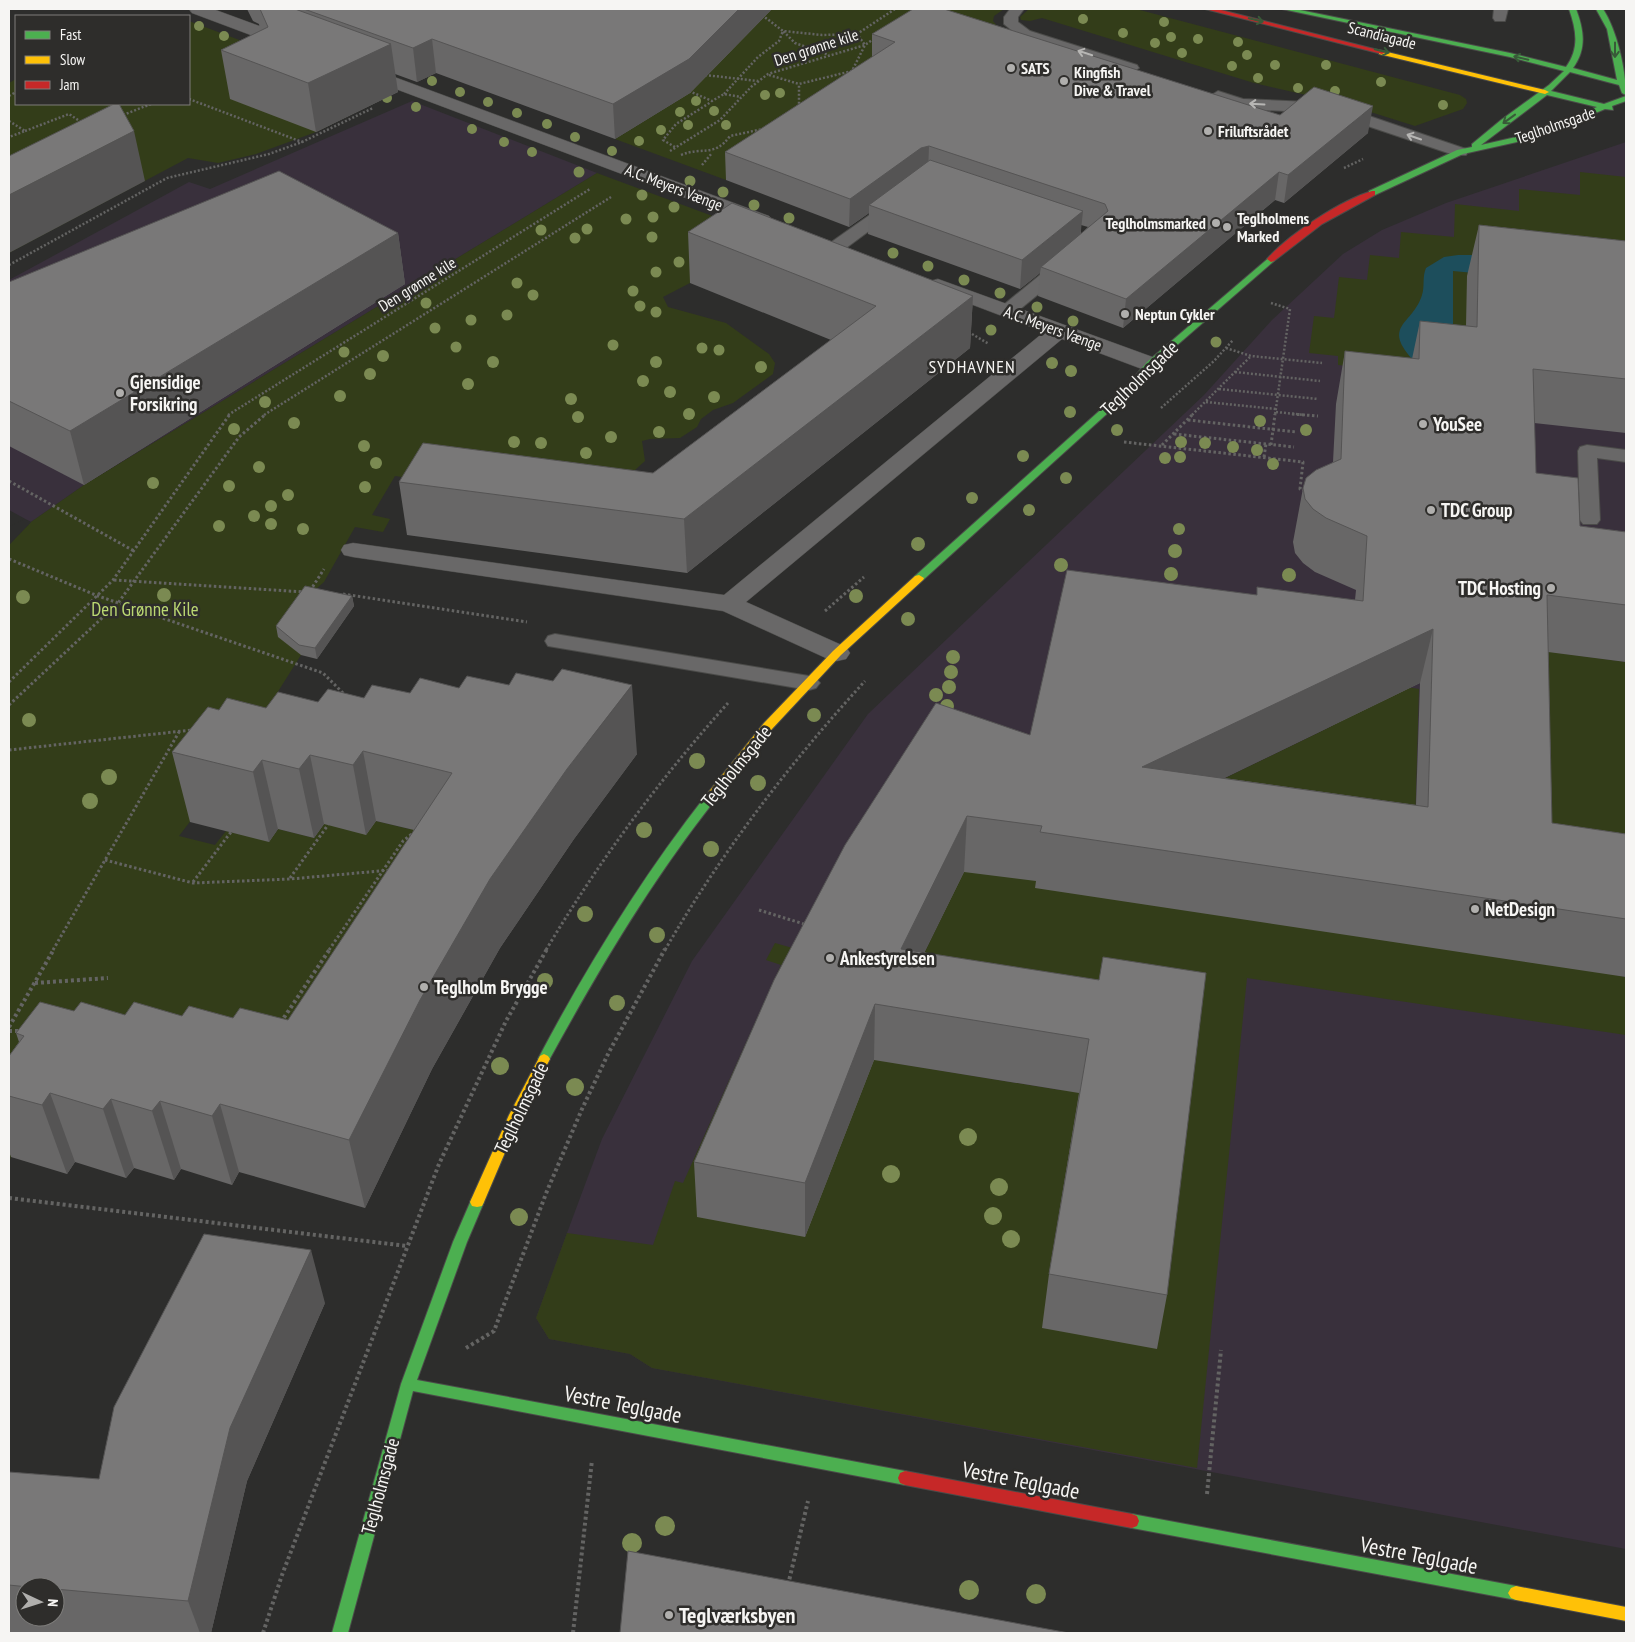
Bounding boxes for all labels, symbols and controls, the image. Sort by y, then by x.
legend [15,15,190,105]
one-way arrow [1248,16,1264,25]
street label: Scandiagade [1346,17,1418,53]
street label: Den grønne kile [771,24,861,70]
text: Fast [60,25,81,44]
one-way arrow [1610,41,1620,57]
one-way arrow [1373,47,1389,56]
one-way arrow [1077,48,1093,57]
text: Slow [60,50,85,69]
one-way arrow [1514,53,1530,62]
place label: SATS [1021,58,1050,78]
marker: SATS [1005,62,1017,74]
place label: Kingfish Dive & Travel [1074,62,1151,100]
text: Jam [59,75,79,94]
marker: Kingfish Dive & Travel [1058,75,1070,87]
one-way arrow [1249,100,1265,109]
street label: Teglholmsgade [1513,102,1597,148]
one-way arrow [1502,114,1516,124]
place label: Friluftsrådet [1218,121,1289,141]
marker: Friluftsrådet [1202,125,1214,137]
one-way arrow [1407,131,1423,141]
street label: A.C. Meyers Vænge [622,159,726,215]
place label: Teglholmens Marked [1237,208,1310,246]
place label: Teglholmsmarked [1106,213,1206,233]
marker: Teglholmsmarked [1210,217,1222,229]
marker: Teglholmens Marked [1221,221,1233,233]
street label: Den grønne kile [374,252,460,316]
street label: A.C. Meyers Vænge [1001,301,1105,355]
place label: Neptun Cykler [1135,304,1215,324]
marker: Neptun Cykler [1119,308,1131,320]
street label: Teglholmsgade [1095,335,1183,421]
district label: SYDHAVNEN [928,355,1016,378]
place label: Gjensidige Forsikring [130,370,201,416]
marker: Gjensidige Forsikring [114,387,126,399]
place label: YouSee [1432,412,1482,436]
marker: YouSee [1417,418,1429,430]
place label: TDC Group [1441,498,1513,522]
marker: TDC Group [1425,504,1437,516]
place label: TDC Hosting [1458,576,1541,600]
marker: TDC Hosting [1545,582,1557,594]
park label: Den Grønne Kile [91,597,199,621]
street label: Teglholmsgade [696,720,776,812]
place label: NetDesign [1485,897,1555,921]
marker: NetDesign [1469,903,1481,915]
place label: Ankestyrelsen [839,946,935,970]
marker: Ankestyrelsen [824,952,836,964]
place label: Teglholm Brygge [434,975,548,999]
marker: Teglholm Brygge [418,981,430,993]
street label: Teglholmsgade [489,1058,553,1158]
street label: Vestre Teglgade [561,1379,684,1429]
street label: Teglholmsgade [356,1435,404,1537]
street label: Vestre Teglgade [959,1455,1082,1505]
street label: Vestre Teglgade [1357,1530,1480,1580]
north arrow [15,1577,65,1627]
text: N [44,1599,62,1607]
place label: Teglværksbyen [679,1601,796,1629]
marker: Teglværksbyen [663,1609,675,1621]

